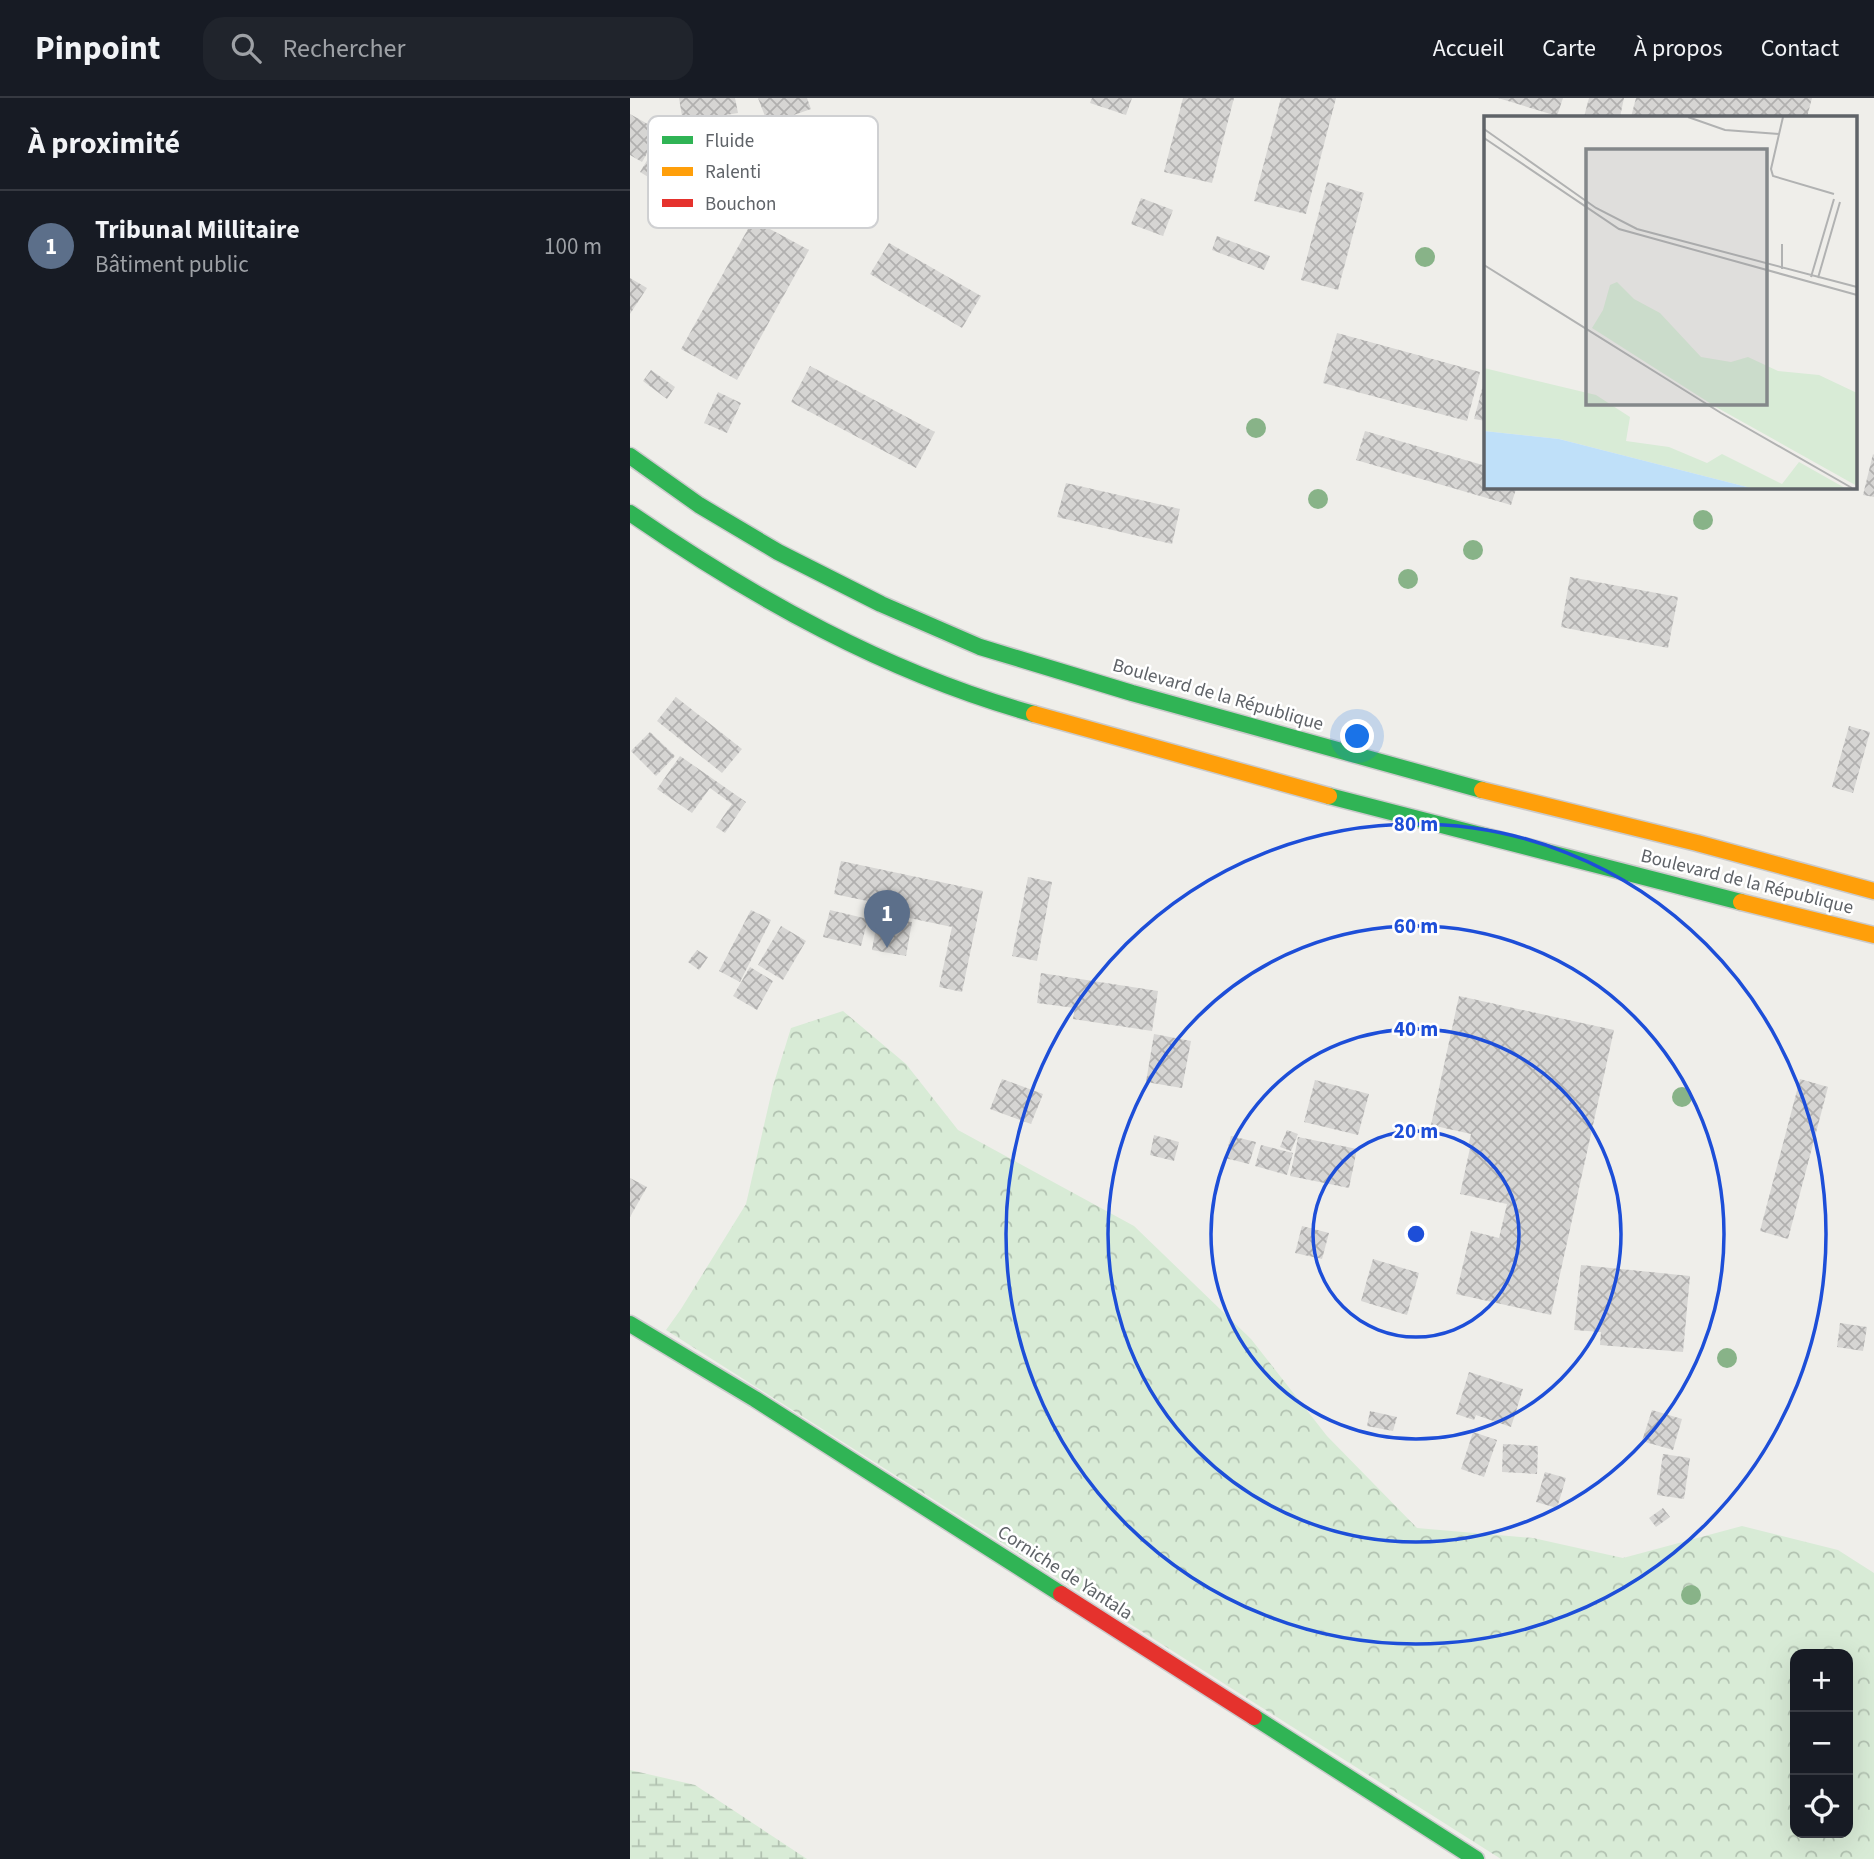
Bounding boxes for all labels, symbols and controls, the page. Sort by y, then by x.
search box [203,17,693,80]
text: Pinpoint [35,25,161,72]
icon: search [227,29,265,67]
text: Rechercher [283,30,406,67]
text: Accueil [1433,31,1504,66]
text: Carte [1542,31,1596,66]
text: À propos [1634,31,1723,66]
text: Contact [1761,31,1839,66]
legend [648,116,878,228]
inset map [1484,116,1856,488]
text: À proximité [28,122,180,165]
text: Fluide [705,128,754,155]
text: Ralenti [705,159,761,186]
text: Bouchon [705,191,777,218]
text: Tribunal Millitaire [95,211,300,248]
text: 1 [45,230,57,263]
text: 100 m [544,230,602,263]
text: Bâtiment public [95,248,249,281]
street label: Boulevard de la République [1109,652,1327,738]
your location [1340,719,1374,753]
text: 80 m [1394,809,1438,839]
street label: Boulevard de la République [1638,843,1856,921]
pin: 1 [864,890,910,948]
text: 60 m [1394,911,1438,941]
text: 40 m [1394,1014,1438,1044]
text: 20 m [1394,1116,1438,1146]
centre of rings [1404,1222,1428,1246]
street label: Corniche de Yantala [992,1519,1138,1627]
map controls [1790,1649,1853,1838]
button: + [1790,1649,1853,1712]
button: − [1790,1712,1853,1775]
button: locate [1790,1775,1853,1838]

